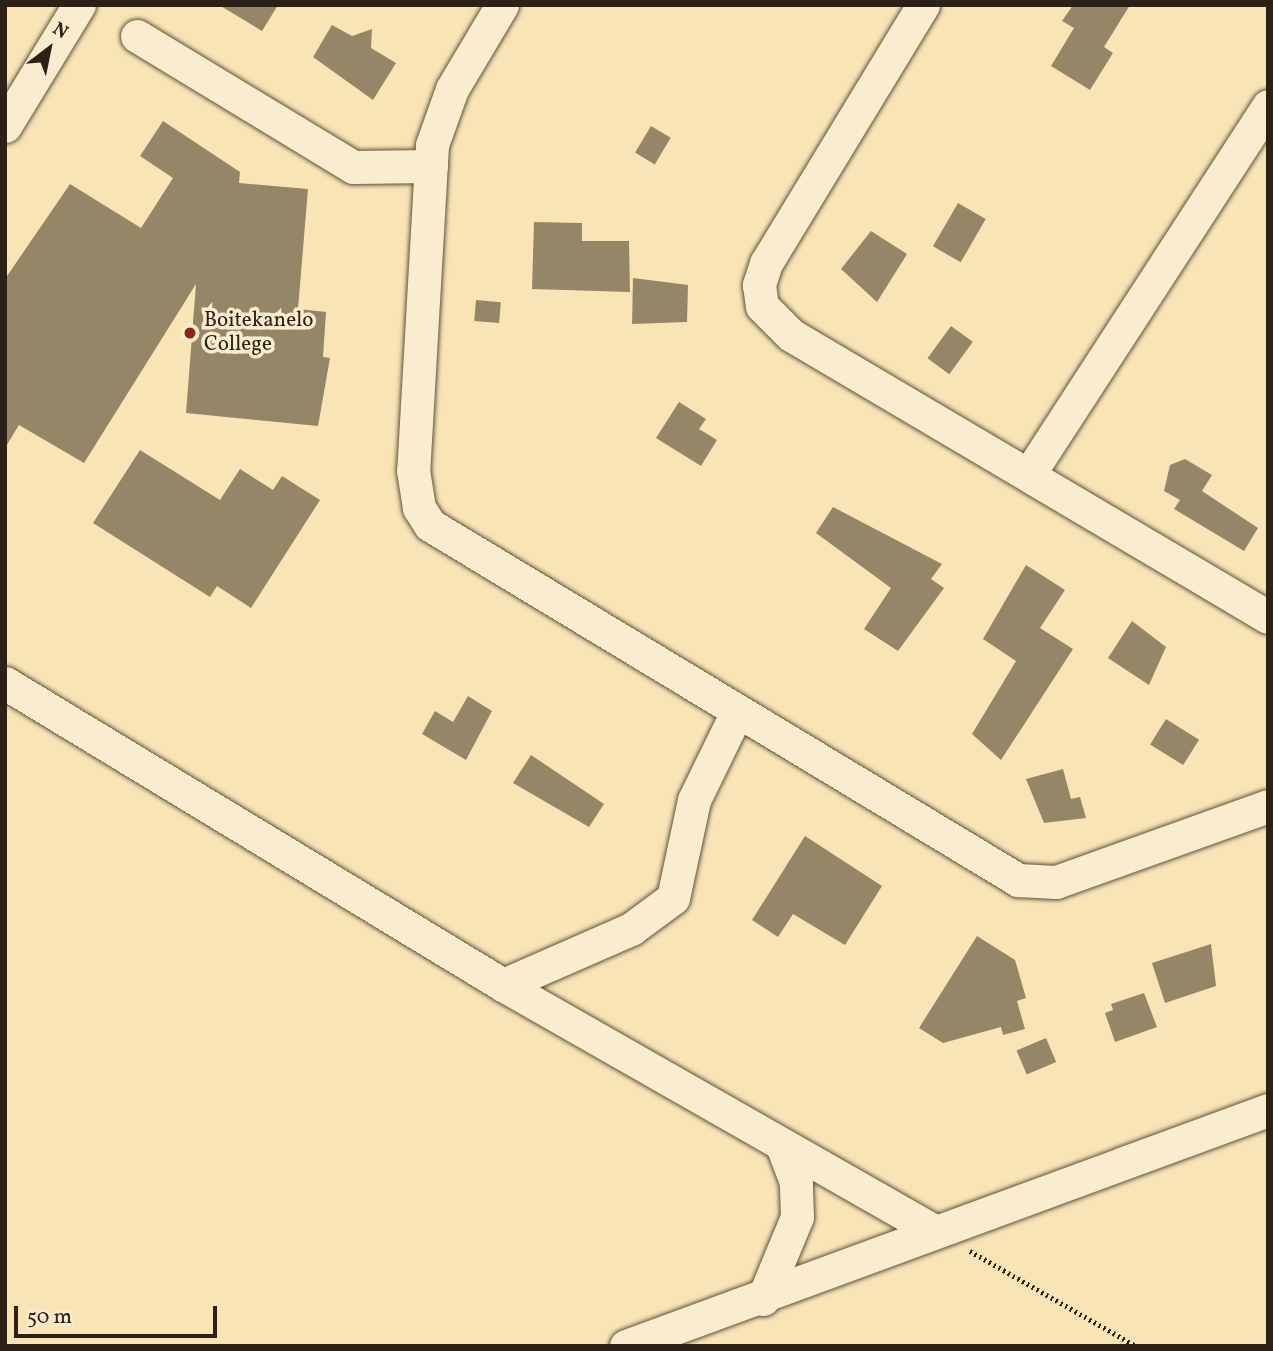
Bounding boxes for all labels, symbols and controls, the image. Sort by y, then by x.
north arrow [14,14,84,84]
text: N [47,17,73,46]
place label: Boitekanelo College [204,308,314,358]
marker: Boitekanelo College [182,325,198,341]
scale bar [18,1292,220,1336]
text: 50 m [27,1303,72,1332]

